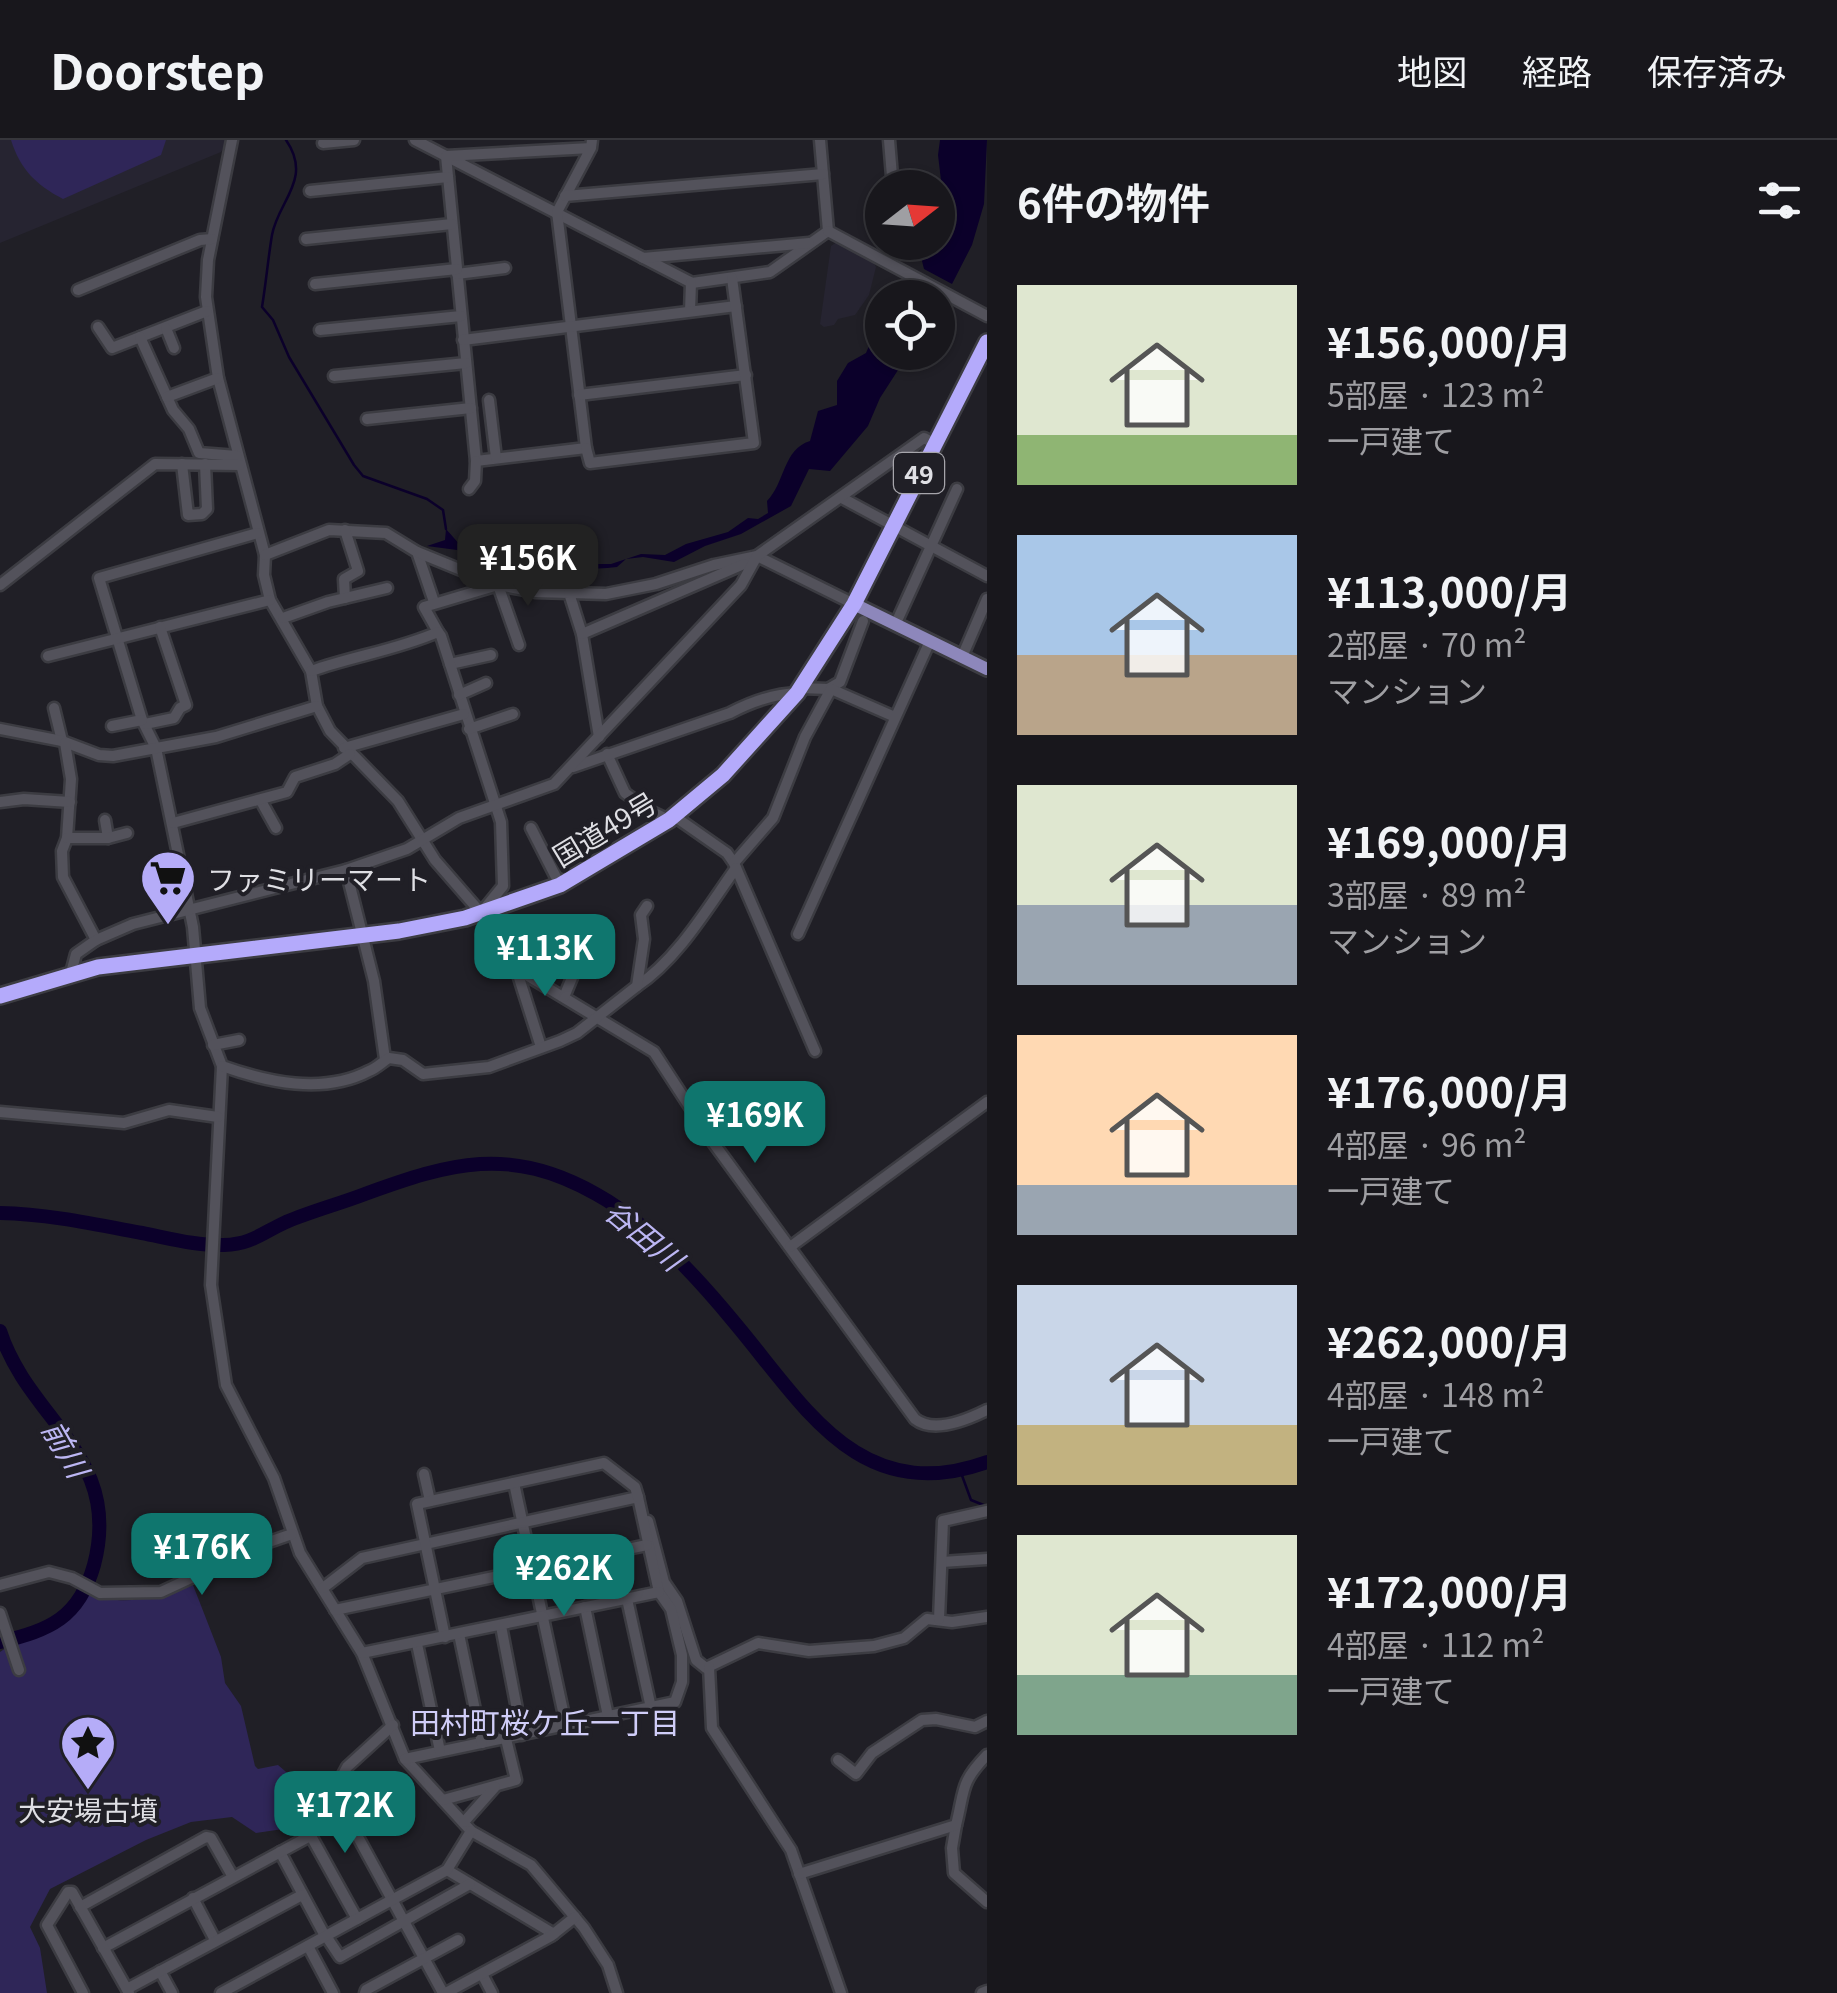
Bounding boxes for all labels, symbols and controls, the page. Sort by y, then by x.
text: Doorstep [50,34,265,104]
text: 地図 [1397,44,1467,95]
text: 経路 [1522,44,1592,95]
text: 保存済み [1647,44,1787,95]
north arrow [865,170,955,260]
map controls [865,170,955,370]
text: 6件の物件 [1017,170,1210,231]
icon: filters [1752,173,1807,228]
button: locate [865,280,955,370]
text: ¥156,000/月 [1327,309,1572,370]
icon: home [1097,325,1217,445]
text: 5部屋 · 123 m² [1327,370,1544,416]
text: 一戸建て [1327,416,1455,462]
road number: 49 [894,453,944,493]
pin: ¥156K [458,524,598,609]
text: ¥156K [479,533,577,579]
text: ¥113,000/月 [1327,559,1572,620]
icon: home [1097,575,1217,695]
text: 2部屋 · 70 m² [1327,620,1527,666]
text: マンション [1327,666,1487,712]
street label: 国道49号 [544,781,664,875]
text: ¥169,000/月 [1327,809,1572,870]
icon: home [1097,825,1217,945]
supermarket icon: ファミリーマート [138,848,198,927]
place label: ファミリーマート [207,858,431,898]
text: 3部屋 · 89 m² [1327,870,1527,916]
pin: ¥113K [475,914,615,999]
text: マンション [1327,916,1487,962]
text: ¥113K [496,923,594,969]
text: ¥176,000/月 [1327,1059,1572,1120]
icon: home [1097,1075,1217,1195]
pin: ¥169K [685,1081,825,1166]
text: ¥169K [706,1090,804,1136]
text: 4部屋 · 96 m² [1327,1120,1527,1166]
text: 一戸建て [1327,1166,1455,1212]
water label: 谷田川 [596,1188,696,1282]
text: ¥262,000/月 [1327,1309,1572,1370]
icon: home [1097,1325,1217,1445]
text: 4部屋 · 148 m² [1327,1370,1544,1416]
water label: 前川 [33,1411,103,1488]
text: 一戸建て [1327,1416,1455,1462]
pin: ¥176K [132,1513,272,1598]
text: ¥176K [153,1522,251,1568]
pin: ¥262K [494,1534,634,1619]
text: ¥262K [515,1543,613,1589]
text: ¥172,000/月 [1327,1559,1572,1620]
icon: home [1097,1575,1217,1695]
text: 4部屋 · 112 m² [1327,1620,1544,1666]
text: 一戸建て [1327,1666,1455,1712]
district label: 田村町桜ケ丘一丁目 [410,1699,680,1743]
place icon: 大安場古墳 [58,1713,118,1792]
pin: ¥172K [275,1771,415,1856]
text: ¥172K [296,1780,394,1826]
place label: 大安場古墳 [18,1789,158,1829]

